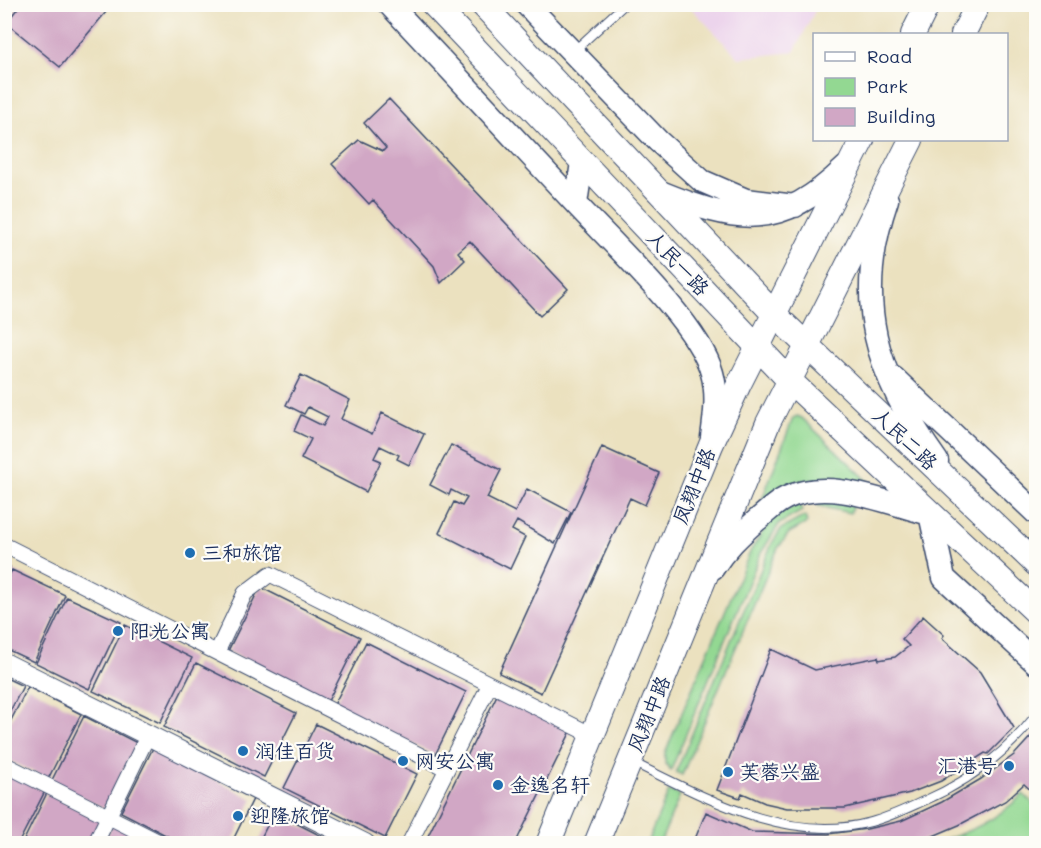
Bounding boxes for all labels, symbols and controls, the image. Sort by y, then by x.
legend [813,33,1008,141]
text: Road [867,44,912,68]
text: Park [867,74,908,98]
text: Building [867,104,935,128]
street label: 人民一路 [642,224,716,301]
street label: 人民二路 [868,401,945,476]
street label: 凤翔中路 [666,443,720,528]
place label: 三和旅馆 [202,539,282,565]
marker: 三和旅馆 [183,546,197,560]
place label: 阳光公寓 [130,617,210,643]
marker: 阳光公寓 [111,624,125,638]
street label: 风翔中路 [621,671,675,756]
place label: 润佳百货 [255,737,335,763]
marker: 润佳百货 [236,744,250,758]
place label: 网安公寓 [415,747,495,773]
place label: 汇港号 [937,752,997,778]
marker: 网安公寓 [396,754,410,768]
place label: 芙蓉兴盛 [740,758,820,784]
marker: 汇港号 [1002,759,1016,773]
marker: 芙蓉兴盛 [721,765,735,779]
place label: 金逸名轩 [510,771,590,797]
marker: 金逸名轩 [491,778,505,792]
place label: 迎隆旅馆 [250,802,330,828]
marker: 迎隆旅馆 [231,809,245,823]

